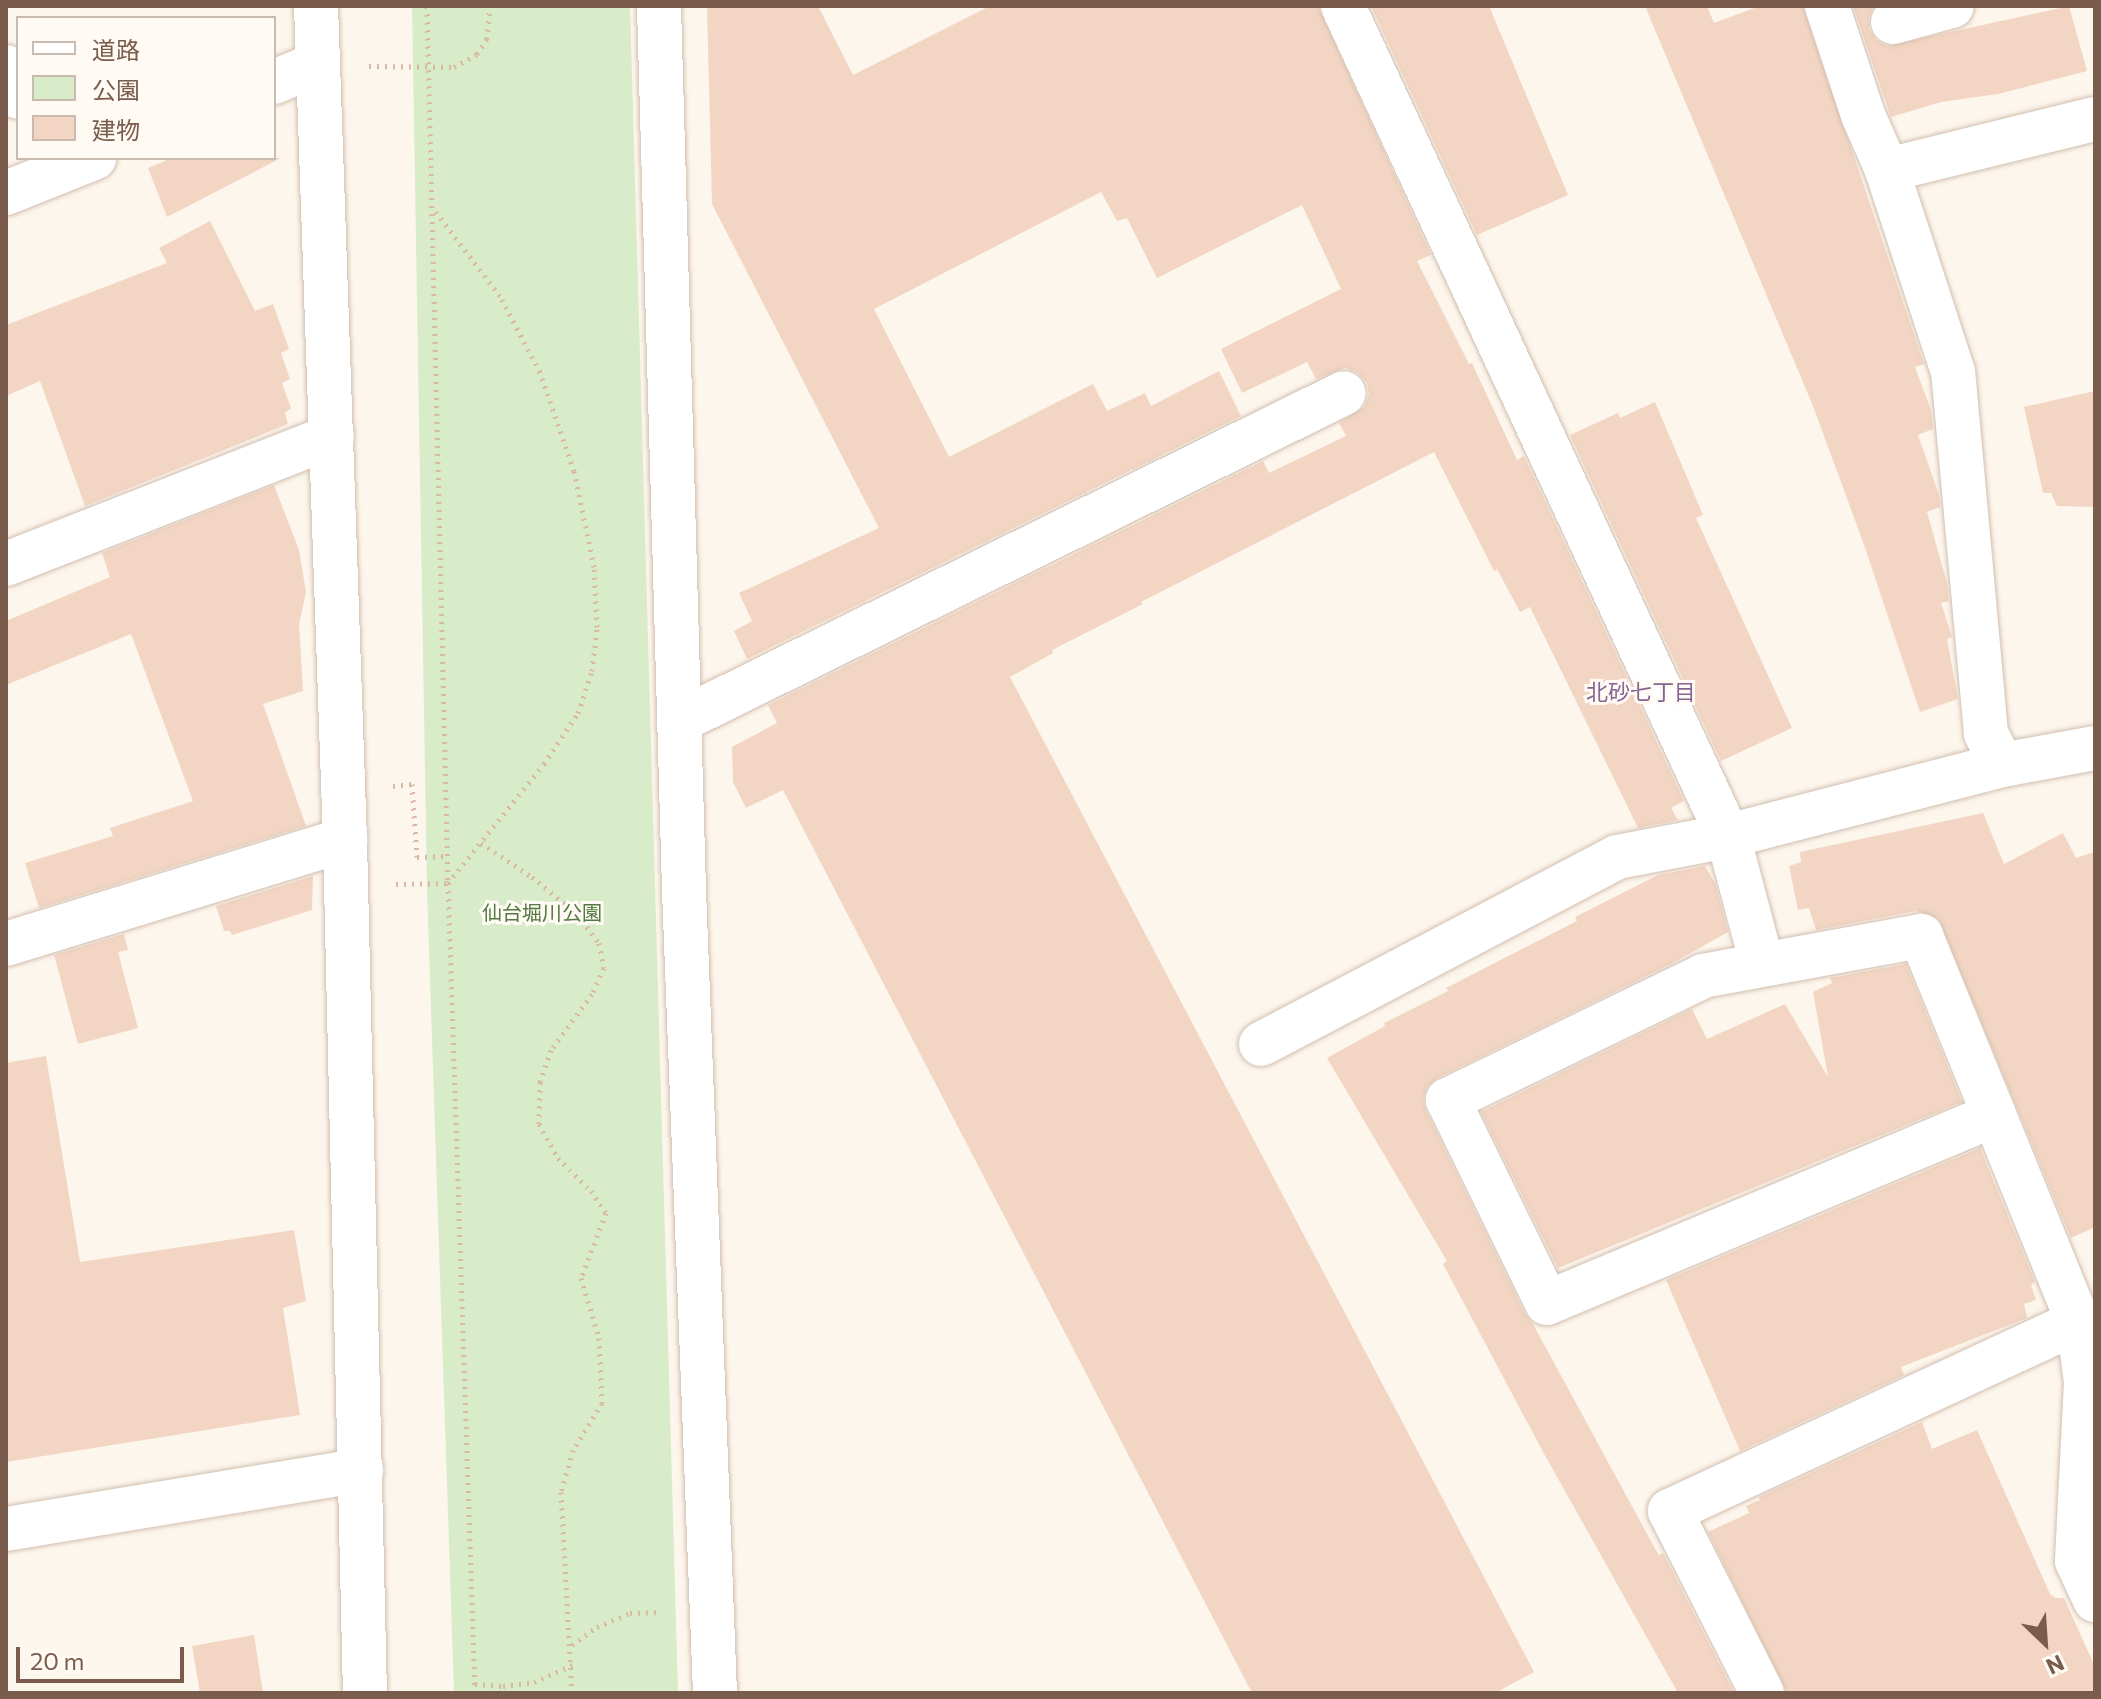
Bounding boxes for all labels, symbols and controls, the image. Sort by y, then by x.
legend [16,16,276,160]
text: 道路 [92,35,140,64]
text: 公園 [92,75,140,104]
text: 建物 [92,115,140,144]
district label: 北砂七丁目 [1586,679,1696,705]
park label: 仙台堀川公園 [482,900,602,924]
north arrow [2005,1603,2085,1683]
scale bar [20,1631,188,1681]
text: 20 m [30,1646,84,1675]
text: N [2042,1649,2069,1681]

